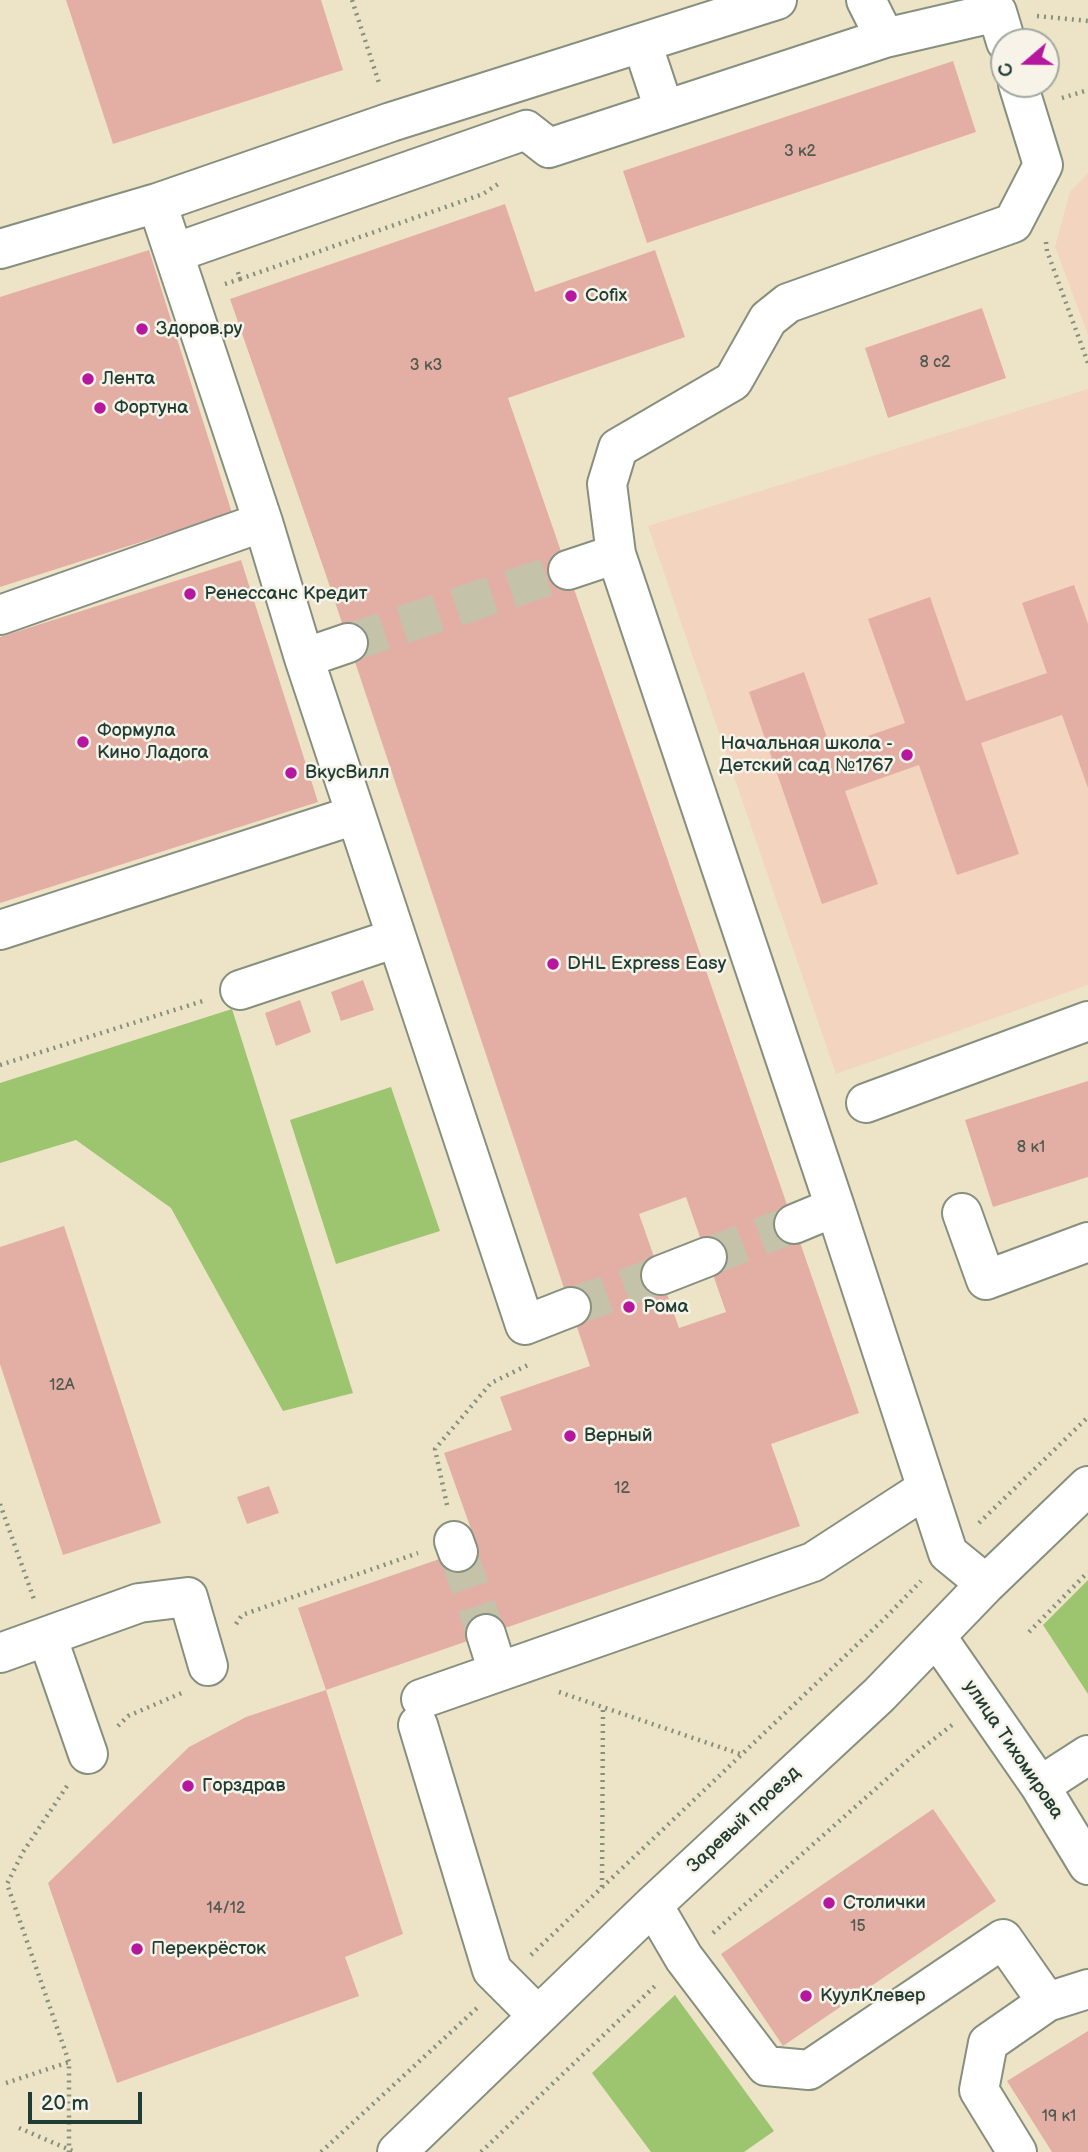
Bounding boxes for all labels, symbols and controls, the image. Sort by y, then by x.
north arrow [990,28,1060,98]
text: С [994,60,1020,80]
house number: 3 к2 [784,142,816,162]
place label: Cofix [585,285,627,307]
marker: Cofix [563,288,579,304]
place label: Здоров.ру [156,318,242,340]
marker: Здоров.ру [134,321,150,337]
house number: 8 с2 [920,353,950,373]
house number: 3 к3 [410,356,442,376]
place label: Лента [102,368,155,390]
marker: Лента [80,371,96,387]
place label: Фортуна [114,397,189,419]
marker: Фортуна [92,400,108,416]
place label: Ренессанс Кредит [204,583,368,605]
marker: Ренессанс Кредит [182,586,198,602]
place label: Формула Кино Ладога [97,720,209,764]
place label: Начальная школа - Детский сад №1767 [719,733,893,777]
marker: Формула Кино Ладога [75,734,91,750]
marker: Начальная школа - Детский сад №1767 [899,747,915,763]
place label: ВкусВилл [305,762,390,784]
marker: ВкусВилл [283,765,299,781]
place label: DHL Express Easy [567,953,726,975]
marker: DHL Express Easy [545,956,561,972]
house number: 8 к1 [1017,1138,1045,1158]
place label: Рома [643,1296,689,1318]
marker: Рома [621,1299,637,1315]
house number: 12А [49,1376,75,1396]
place label: Верный [584,1425,653,1447]
marker: Верный [562,1428,578,1444]
house number: 12 [614,1479,630,1499]
street label: улица Тихомирова [958,1676,1068,1824]
street label: Заревый проезд [683,1762,805,1878]
place label: Горздрав [202,1775,286,1797]
marker: Горздрав [180,1778,196,1794]
place label: Столички [843,1892,926,1914]
marker: Столички [821,1895,837,1911]
house number: 14/12 [207,1899,245,1919]
house number: 15 [850,1917,866,1937]
place label: Перекрёсток [151,1938,266,1960]
marker: Перекрёсток [129,1941,145,1957]
place label: КуулКлевер [820,1985,925,2007]
marker: КуулКлевер [798,1988,814,2004]
scale bar [32,2078,145,2122]
text: 20 m [41,2091,89,2116]
house number: 19 к1 [1042,2107,1076,2127]

